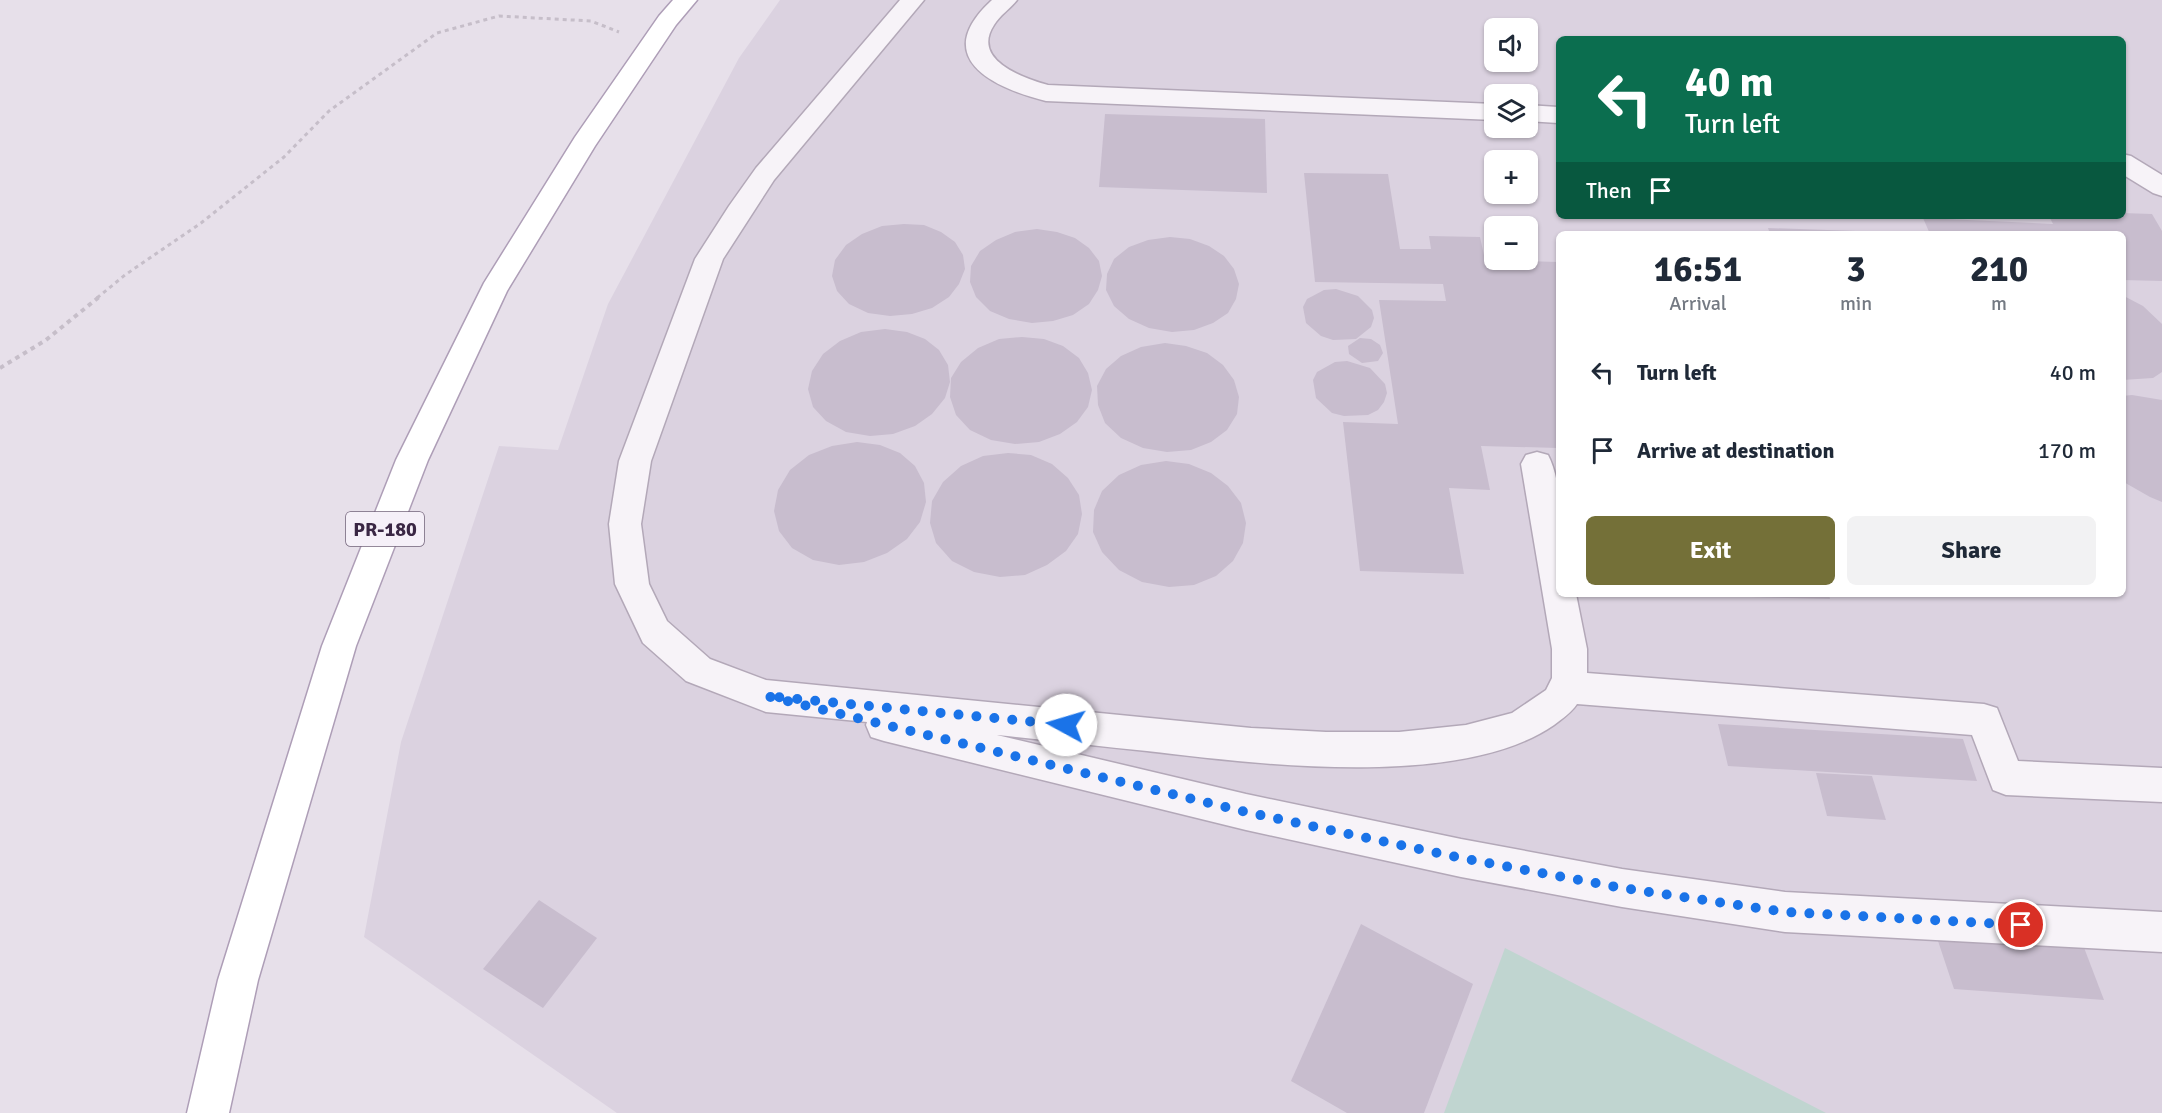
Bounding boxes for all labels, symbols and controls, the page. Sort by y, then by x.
map controls [1484,18,1538,270]
button: sound [1484,18,1538,72]
text: 40 m [1685,57,1774,108]
icon: left [1586,60,1664,138]
button: layers [1484,84,1538,138]
text: Turn left [1685,108,1780,141]
button: + [1484,150,1538,204]
icon: arrive [1644,174,1677,207]
text: Then [1586,177,1632,204]
button: − [1484,216,1538,270]
text: 16:51 [1654,247,1742,292]
text: 3 [1846,247,1866,292]
text: 210 [1970,247,2028,292]
text: Arrival [1669,291,1727,316]
text: min [1840,291,1872,316]
text: m [1991,291,2007,316]
icon: left [1586,356,1619,389]
text: Turn left [1637,359,1717,386]
text: 40 m [2050,359,2096,386]
icon: arrive [1586,434,1619,467]
text: Arrive at destination [1637,437,1834,464]
text: 170 m [2038,437,2096,464]
road number: PR-180 [346,512,424,546]
button: Exit [1586,516,1835,585]
button: Share [1847,516,2096,585]
position arrow [1034,693,1098,757]
pin [1995,899,2046,950]
icon: arrive [2004,908,2037,941]

